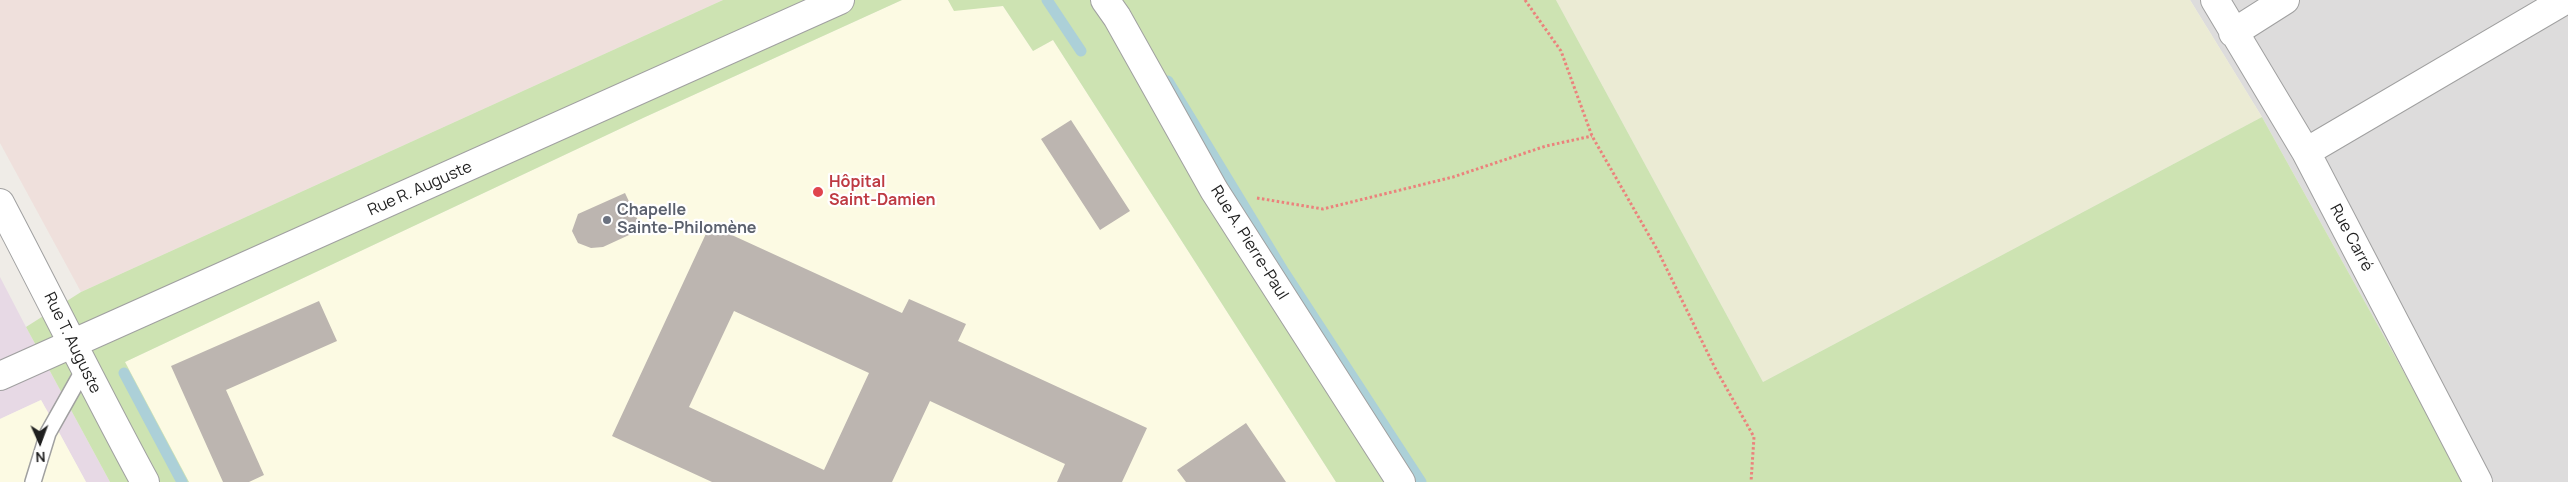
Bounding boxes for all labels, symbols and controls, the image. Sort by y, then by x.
street label: Rue R. Auguste [365,157,475,221]
place label: Hôpital Saint-Damien [829,173,936,211]
street label: Rue A. Pierre-Paul [1206,182,1292,304]
marker: Hôpital Saint-Damien [811,185,825,199]
place label: Chapelle Sainte-Philomène [617,201,756,239]
street label: Rue Carré [2325,201,2377,275]
marker: Chapelle Sainte-Philomène [601,214,613,226]
street label: Rue T. Auguste [39,289,105,397]
north arrow [15,417,65,467]
text: N [35,448,46,467]

